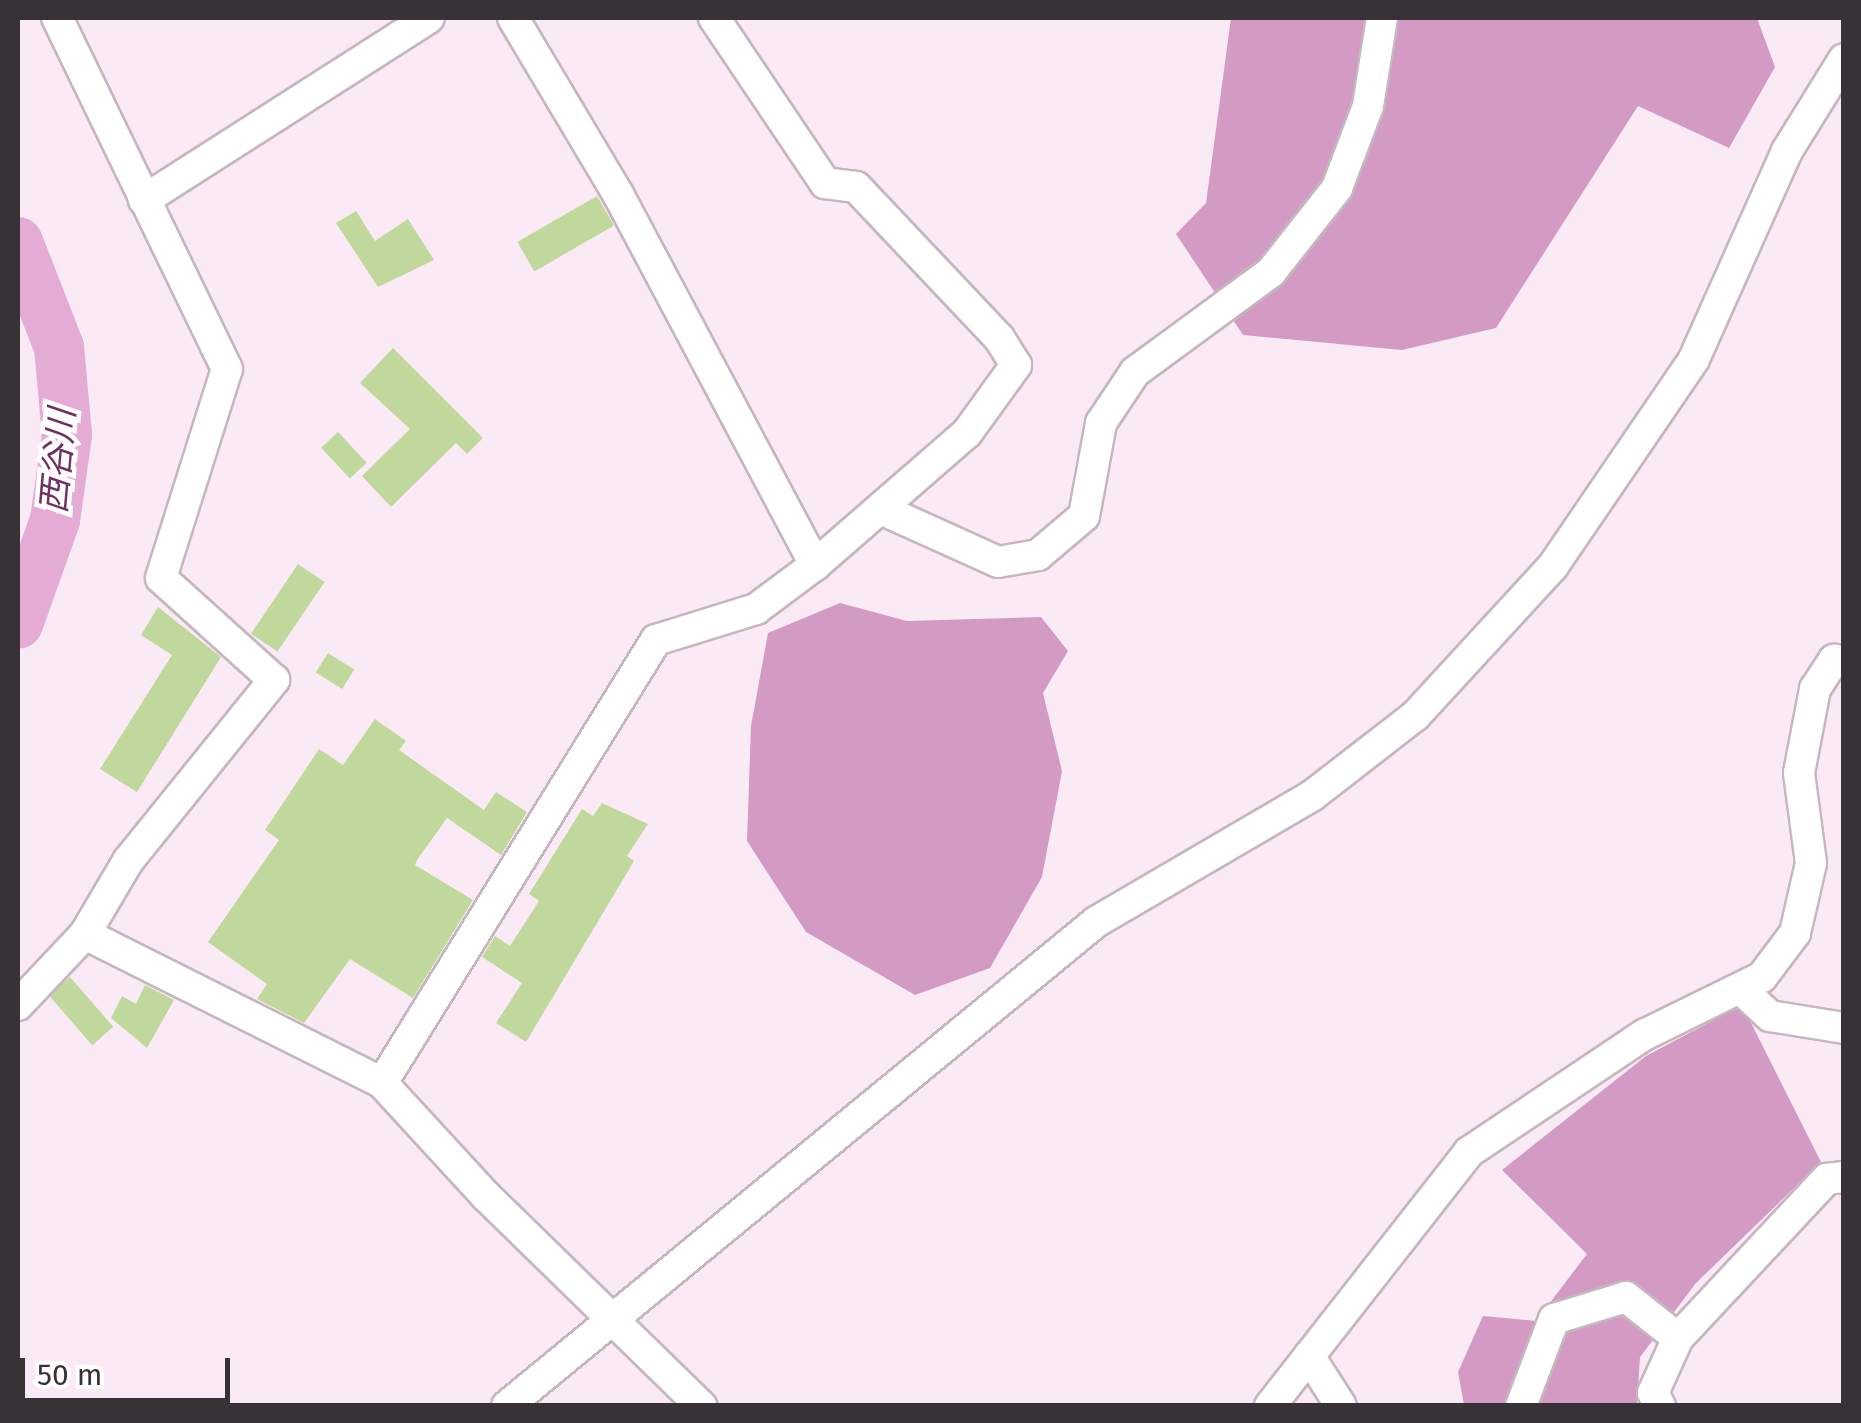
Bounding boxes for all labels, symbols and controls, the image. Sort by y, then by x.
water label: 西谷川 [33,407,83,515]
scale bar [25,1338,235,1400]
text: 50 m [37,1357,102,1393]

